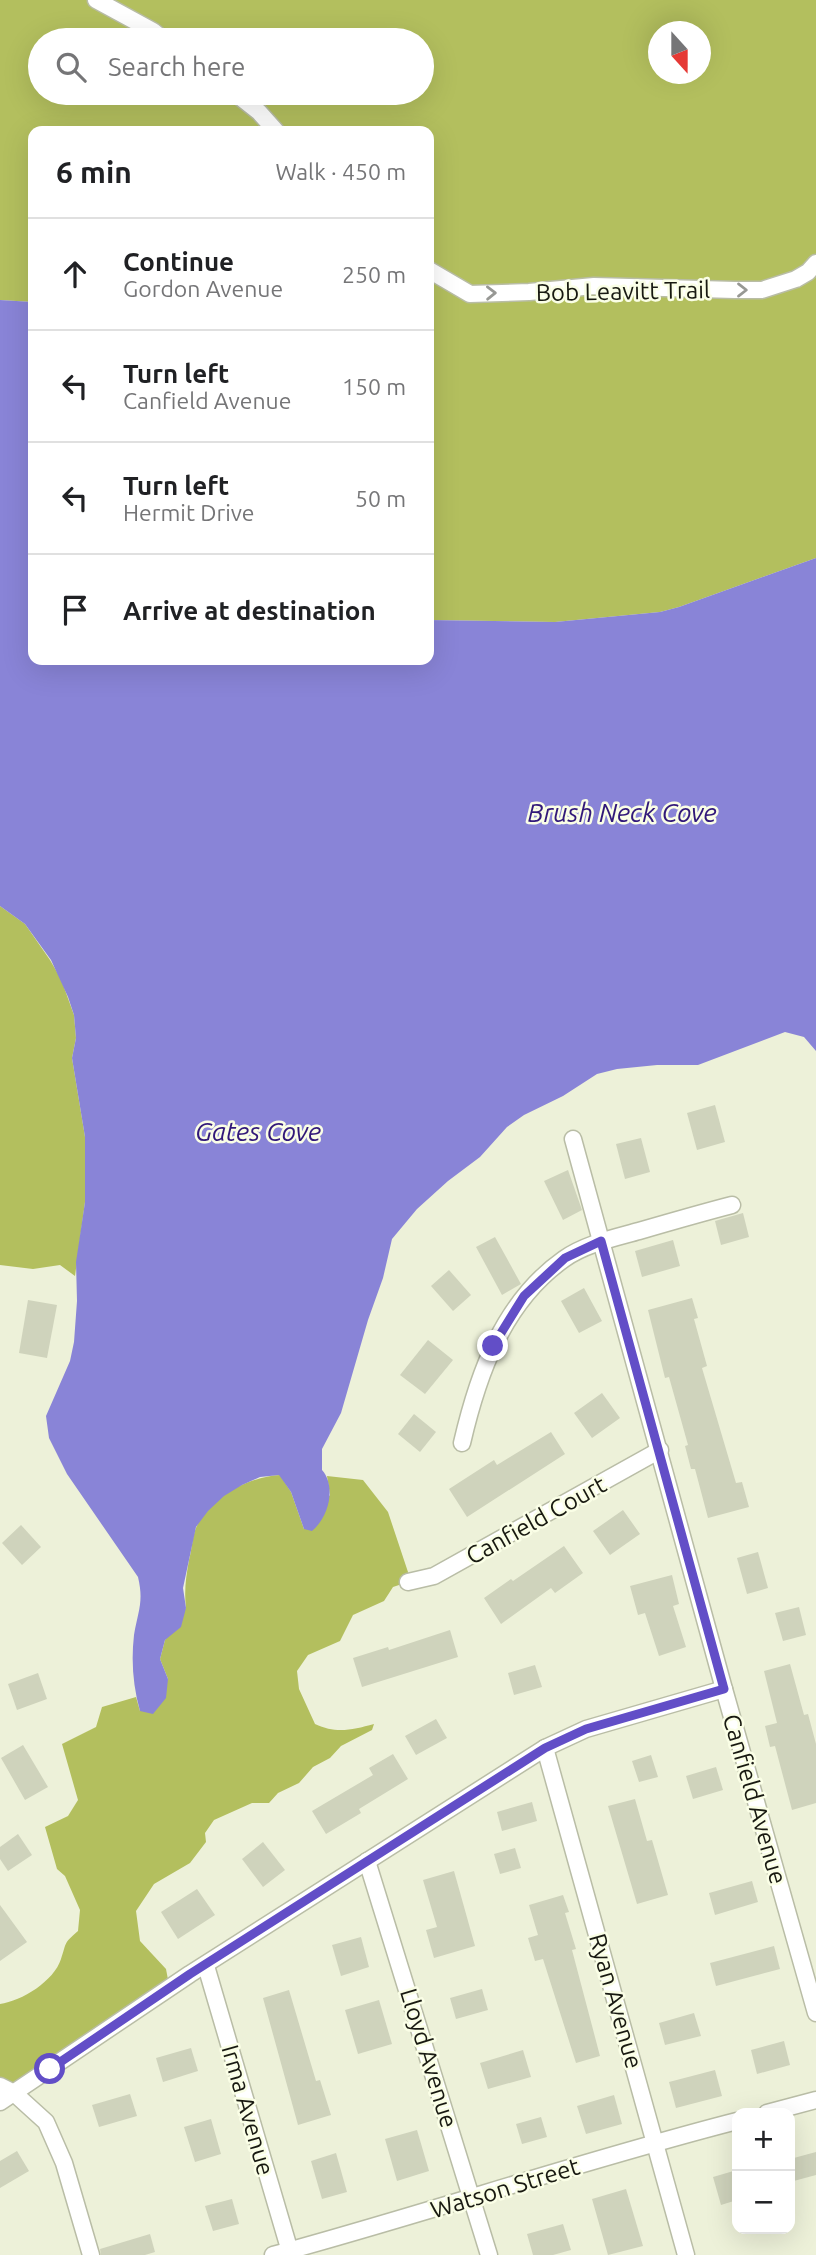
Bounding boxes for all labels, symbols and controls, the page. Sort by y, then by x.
north arrow [648,21,711,84]
search box [28,28,434,105]
icon: search [52,48,90,86]
text: Search here [108,52,245,81]
text: 6 min [56,155,132,189]
text: Walk · 450 m [275,159,406,184]
text: Continue [123,247,234,276]
icon: ahead [56,255,94,293]
text: 250 m [342,262,406,287]
text: Gordon Avenue [123,276,283,301]
street label: Bob Leavitt Trail [535,276,711,306]
one-way arrow [737,282,748,298]
one-way arrow [486,286,497,301]
text: Turn left [123,359,229,388]
icon: left [56,367,94,405]
text: 150 m [342,374,406,399]
text: Canfield Avenue [123,388,291,413]
text: Turn left [123,471,229,500]
icon: left [56,479,94,517]
text: 50 m [355,486,406,511]
text: Hermit Drive [123,500,255,525]
icon: arrive [56,591,94,629]
text: Arrive at destination [123,596,376,625]
water label: Brush Neck Cove [528,798,716,827]
water label: Gates Cove [195,1117,321,1146]
route end [477,1330,508,1361]
street label: Canfield Court [461,1470,611,1570]
street label: Canfield Avenue [718,1711,792,1887]
street label: Ryan Avenue [584,1931,648,2071]
street label: Lloyd Avenue [395,1985,463,2131]
street label: Irma Avenue [216,2042,280,2178]
route start [34,2053,65,2084]
map controls [732,2108,795,2234]
button: + [732,2108,795,2171]
street label: Watson Street [427,2152,583,2223]
button: − [732,2171,795,2234]

